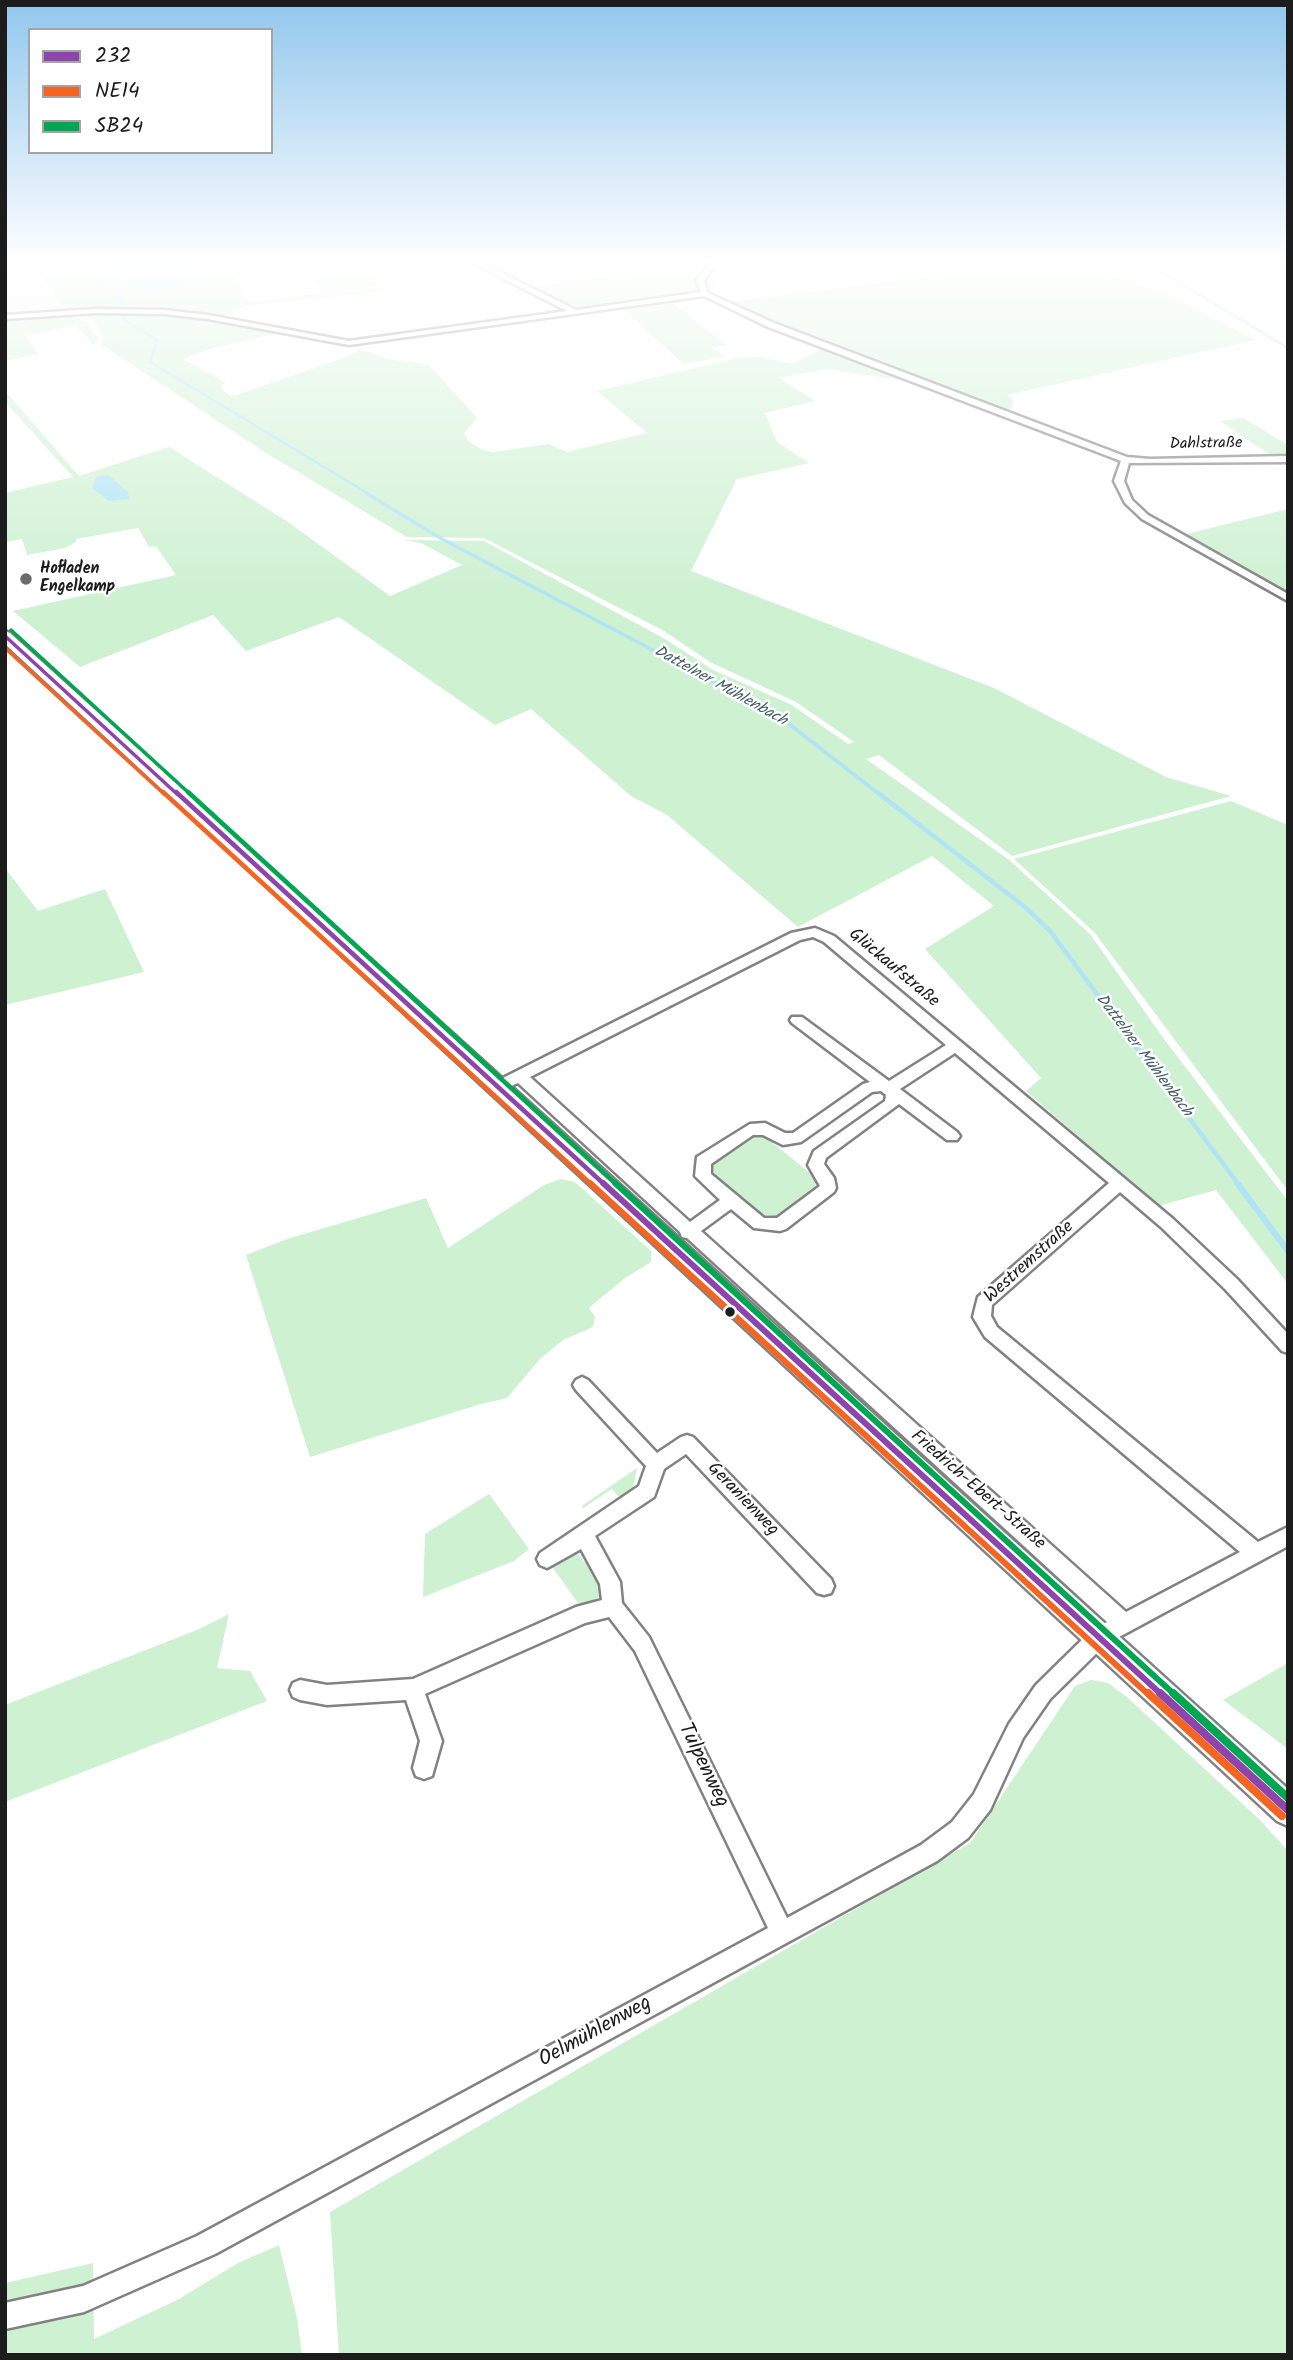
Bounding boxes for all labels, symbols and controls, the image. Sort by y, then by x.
legend [28,28,273,154]
text: 232 [95,40,131,73]
text: NE14 [95,75,140,108]
text: SB24 [95,110,143,143]
street label: Dahlstraße [1169,435,1243,455]
place label: Hofladen Engelkamp [40,560,115,598]
marker: Hofladen Engelkamp [18,571,34,587]
water label: Dattelner Mühlenbach [650,643,790,731]
street label: Glückaufstraße [843,925,943,1013]
water label: Dattelner Mühlenbach [1091,991,1195,1121]
street label: Westremstraße [981,1217,1079,1309]
unlabelled marker [723,1305,737,1319]
street label: Friedrich-Ebert-Straße [905,1427,1049,1555]
street label: Geranienweg [702,1459,782,1541]
street label: Tulpenweg [671,1720,733,1812]
street label: Oelmühlenweg [535,1992,657,2074]

